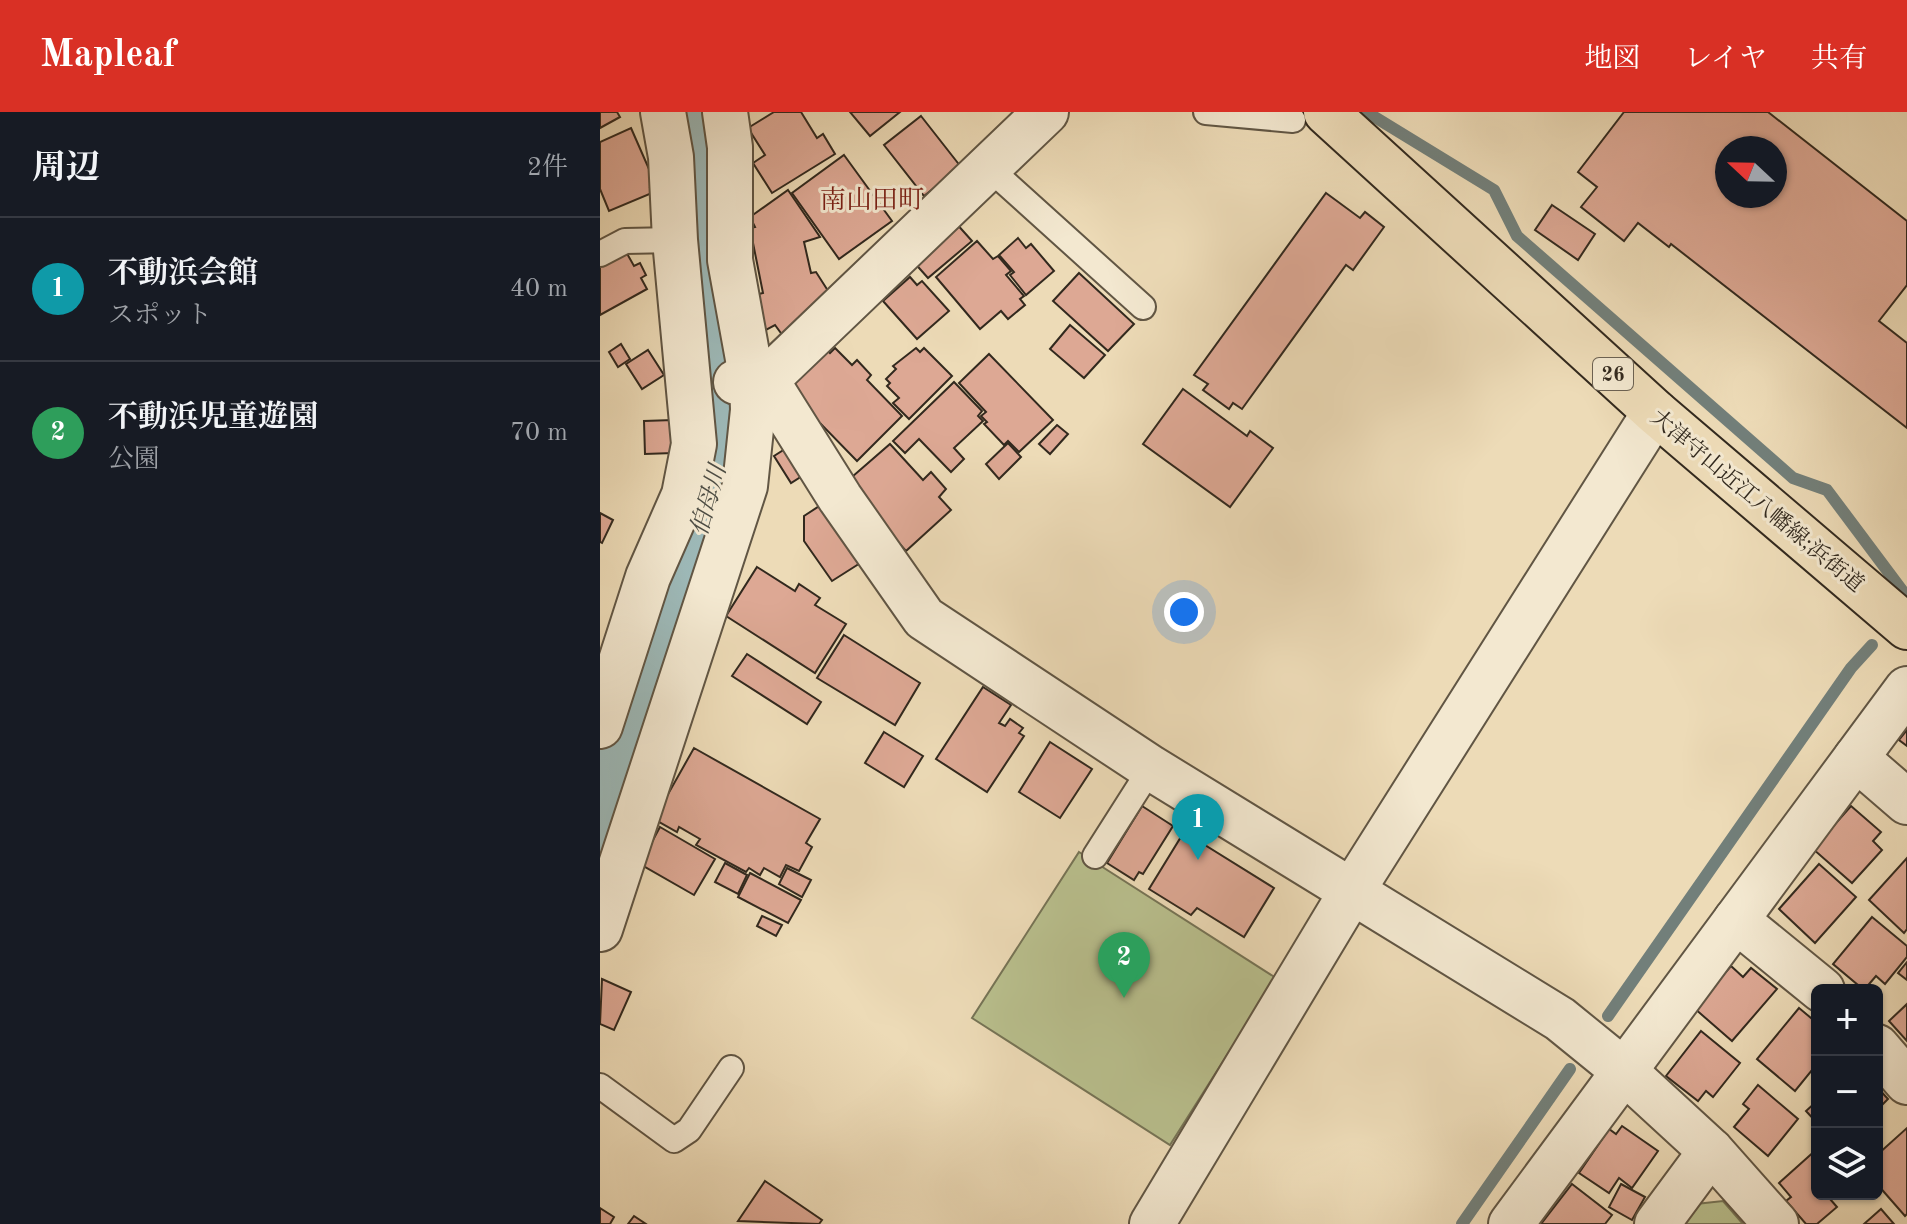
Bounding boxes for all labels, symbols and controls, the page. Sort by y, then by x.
text: Mapleaf [40,37,176,75]
text: 地図 [1584,46,1640,74]
text: レイヤ [1684,46,1767,74]
text: 共有 [1811,46,1867,74]
north arrow [1715,136,1787,208]
text: 周辺 [32,152,100,186]
text: 2件 [527,155,568,181]
district label: 南山田町 [820,186,924,214]
text: 不動浜会館 [108,259,258,289]
text: 1 [50,276,66,302]
text: 40 m [510,276,568,302]
text: スポット [108,303,212,329]
road number: 26 [1593,358,1633,390]
text: 不動浜児童遊園 [108,403,318,433]
street label: 大津守山近江八幡線;浜街道 [1646,405,1869,597]
text: 2 [50,420,66,446]
text: 70 m [510,420,568,446]
text: 公園 [108,447,160,473]
water label: 伯母川 [686,459,732,538]
your location [1164,592,1204,632]
pin: 1 [1172,794,1224,860]
pin: 2 [1098,932,1150,998]
map controls [1811,984,1883,1200]
button: + [1811,984,1883,1056]
button: − [1811,1056,1883,1128]
button: layers [1811,1128,1883,1200]

